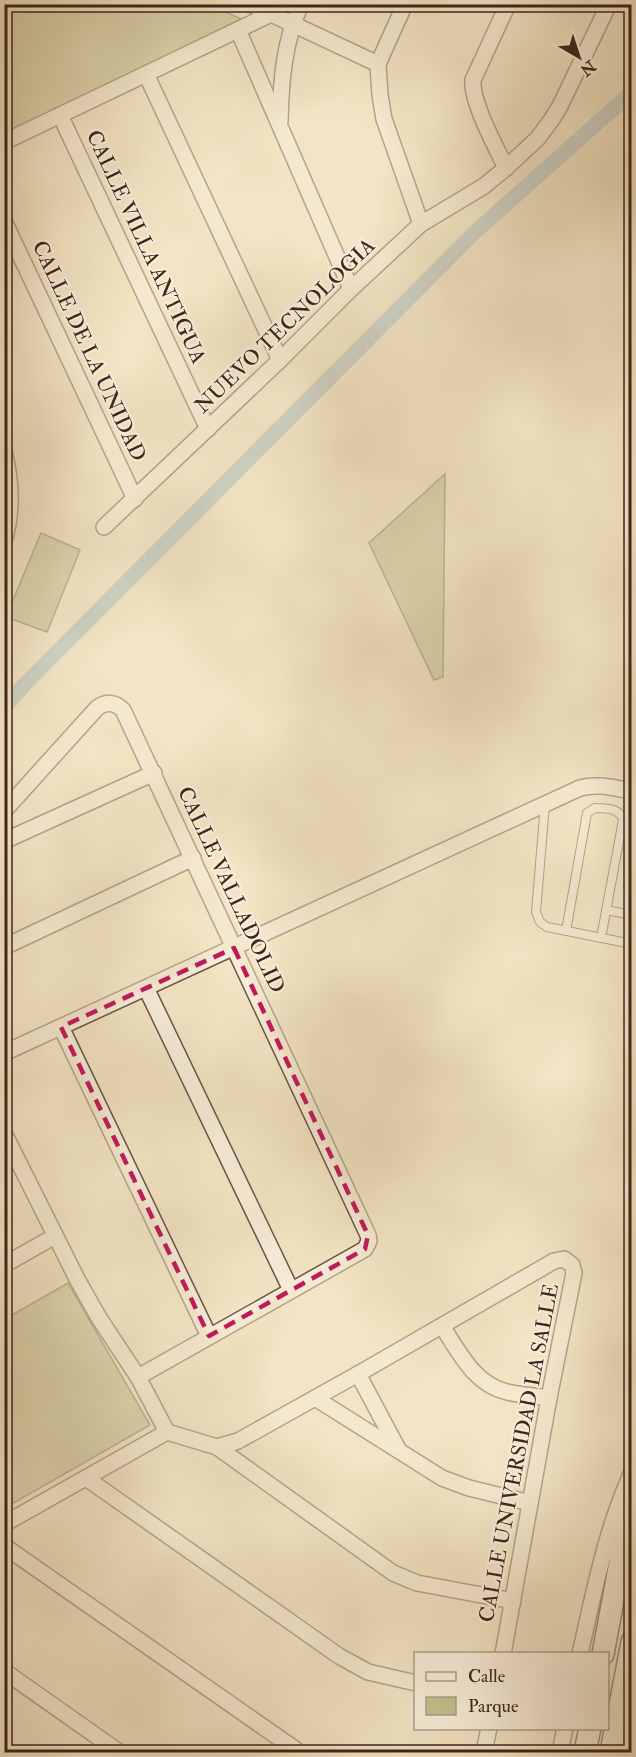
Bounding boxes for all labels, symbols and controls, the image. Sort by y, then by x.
north arrow [549,27,609,87]
text: N [575,55,600,81]
street label: CALLE VILLA ANTIGUA [80,126,212,368]
street label: NUEVO TECNOLOGIA [189,233,381,419]
street label: CALLE DE LA UNIDAD [26,236,152,466]
street label: CALLE VALLADOLID [171,782,291,998]
street label: CALLE UNIVERSIDAD LA SALLE [473,1281,565,1625]
legend [414,1652,609,1730]
text: Calle [468,1665,506,1688]
text: Parque [468,1695,519,1718]

